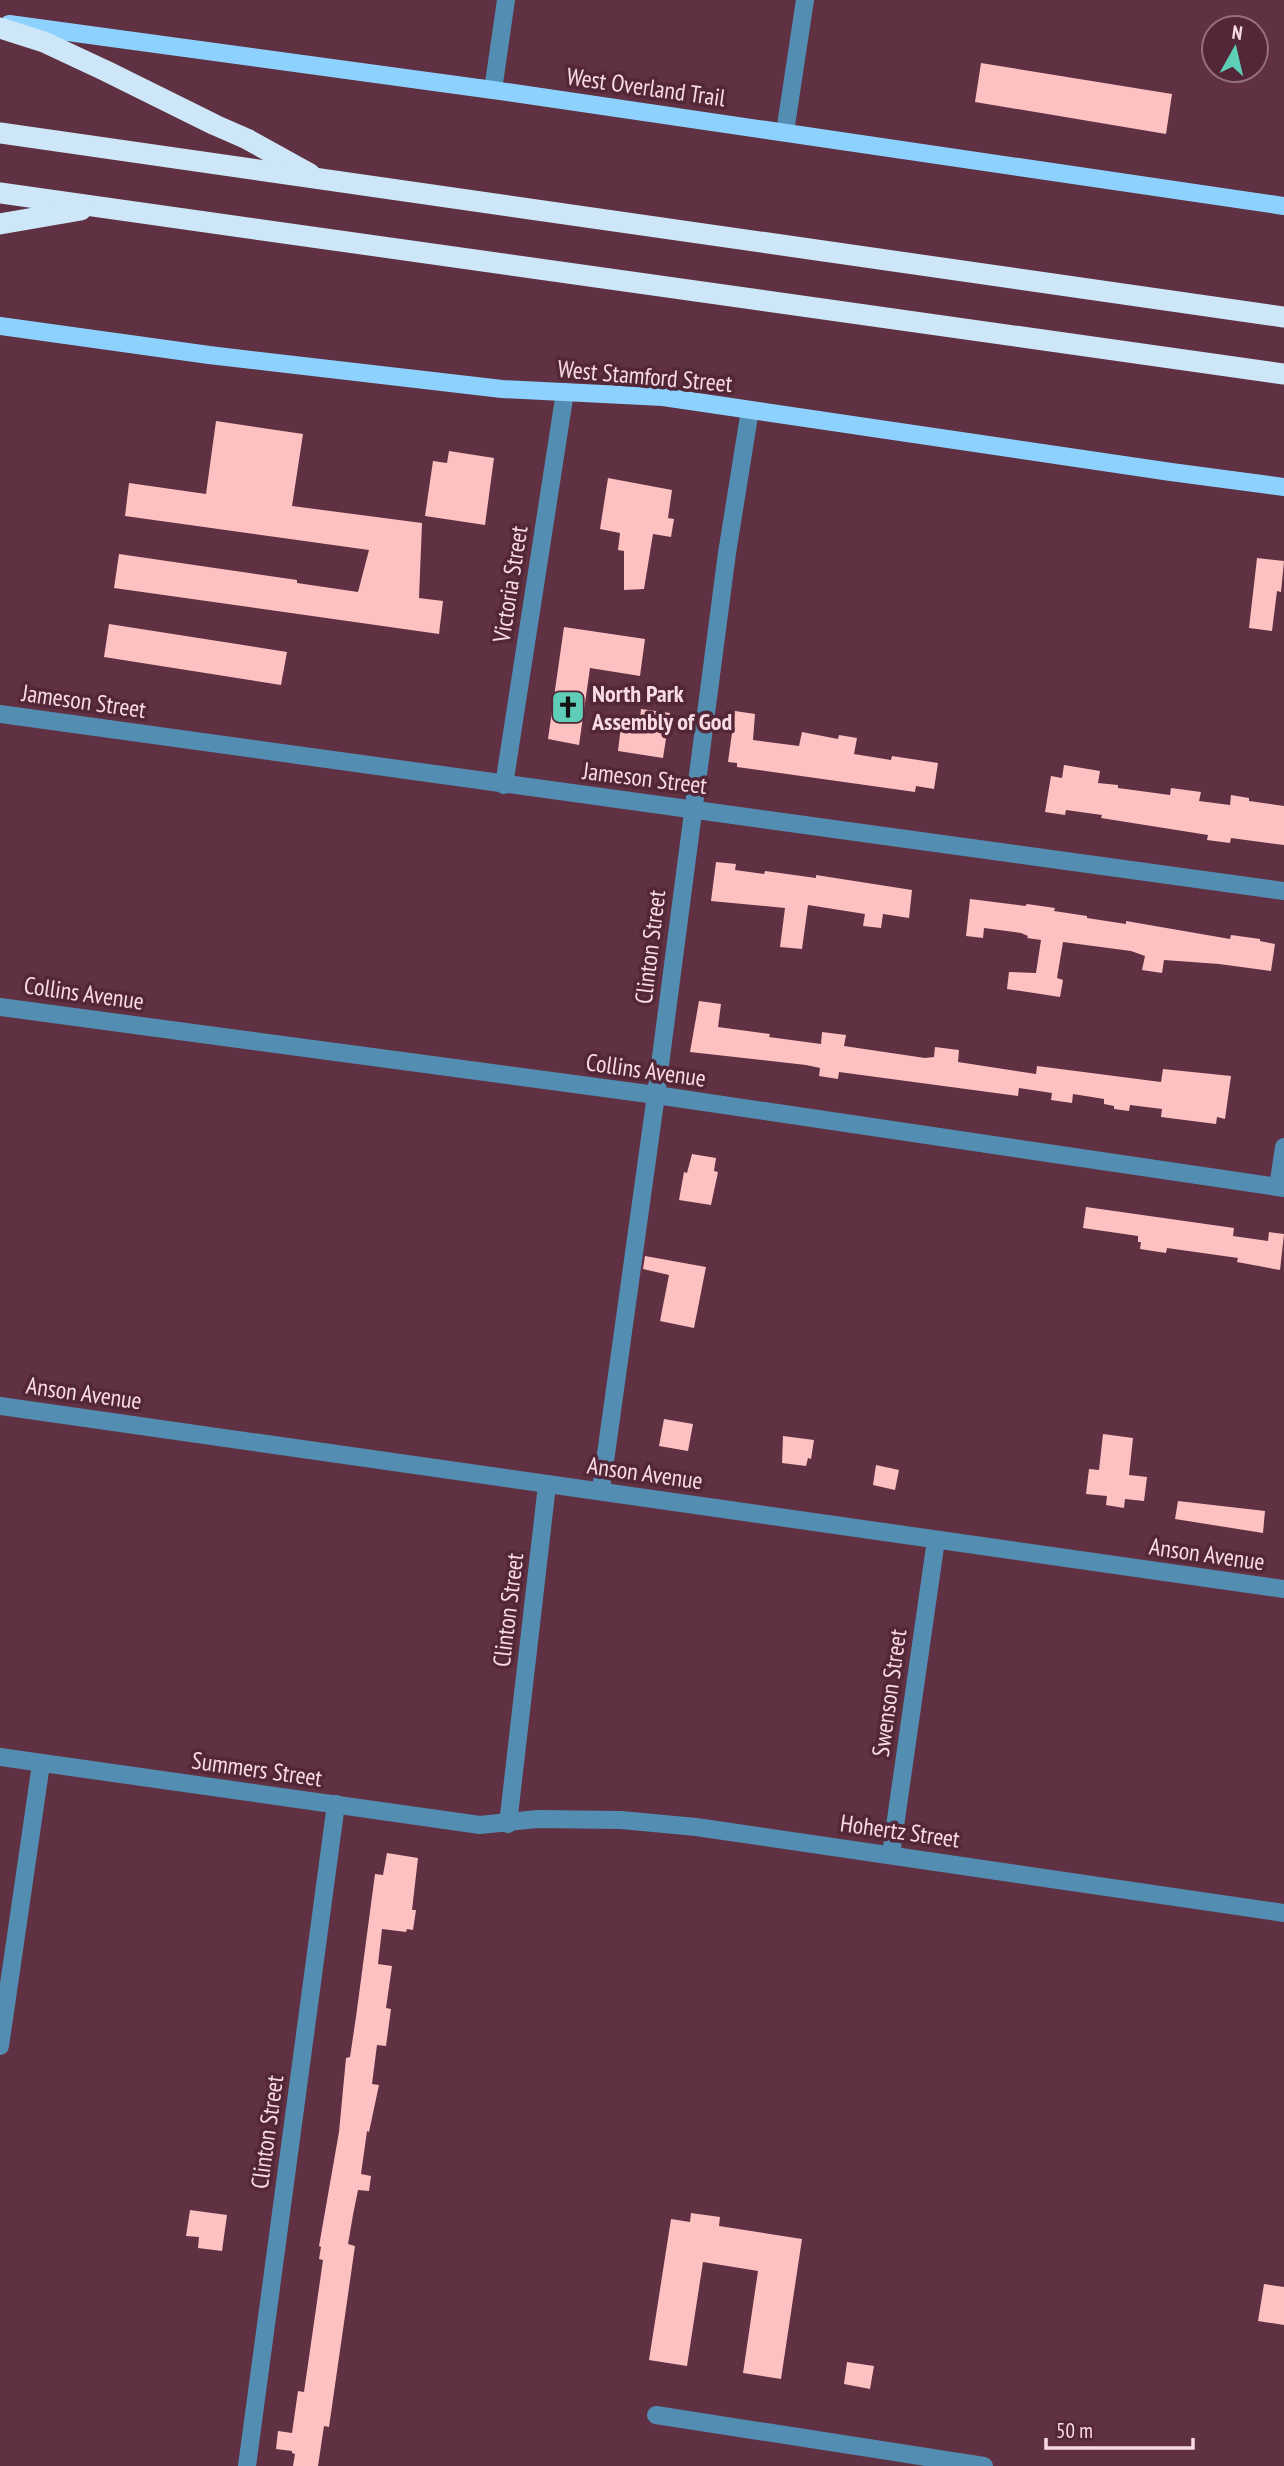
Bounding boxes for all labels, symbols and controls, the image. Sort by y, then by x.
north arrow [1200,14,1270,84]
text: N [1231,20,1244,45]
street label: West Overland Trail [565,61,728,114]
street label: West Stamford Street [556,353,734,399]
street label: Victoria Street [485,523,535,646]
street label: Jameson Street [19,677,148,725]
place label: North Park Assembly of God [591,678,732,737]
church icon: North Park Assembly of God [549,688,587,726]
street label: Jameson Street [580,755,709,801]
street label: Clinton Street [628,888,672,1006]
street label: Collins Avenue [22,969,146,1017]
street label: Collins Avenue [584,1046,708,1094]
street label: Anson Avenue [24,1370,144,1416]
street label: Anson Avenue [585,1450,705,1496]
street label: Anson Avenue [1147,1531,1267,1577]
street label: Clinton Street [486,1551,530,1669]
street label: Swenson Street [865,1627,913,1759]
street label: Summers Street [190,1745,325,1794]
street label: Hohertz Street [838,1807,962,1855]
street label: Clinton Street [244,2073,290,2191]
scale bar [1046,2406,1193,2450]
text: 50 m [1056,2417,1093,2444]

